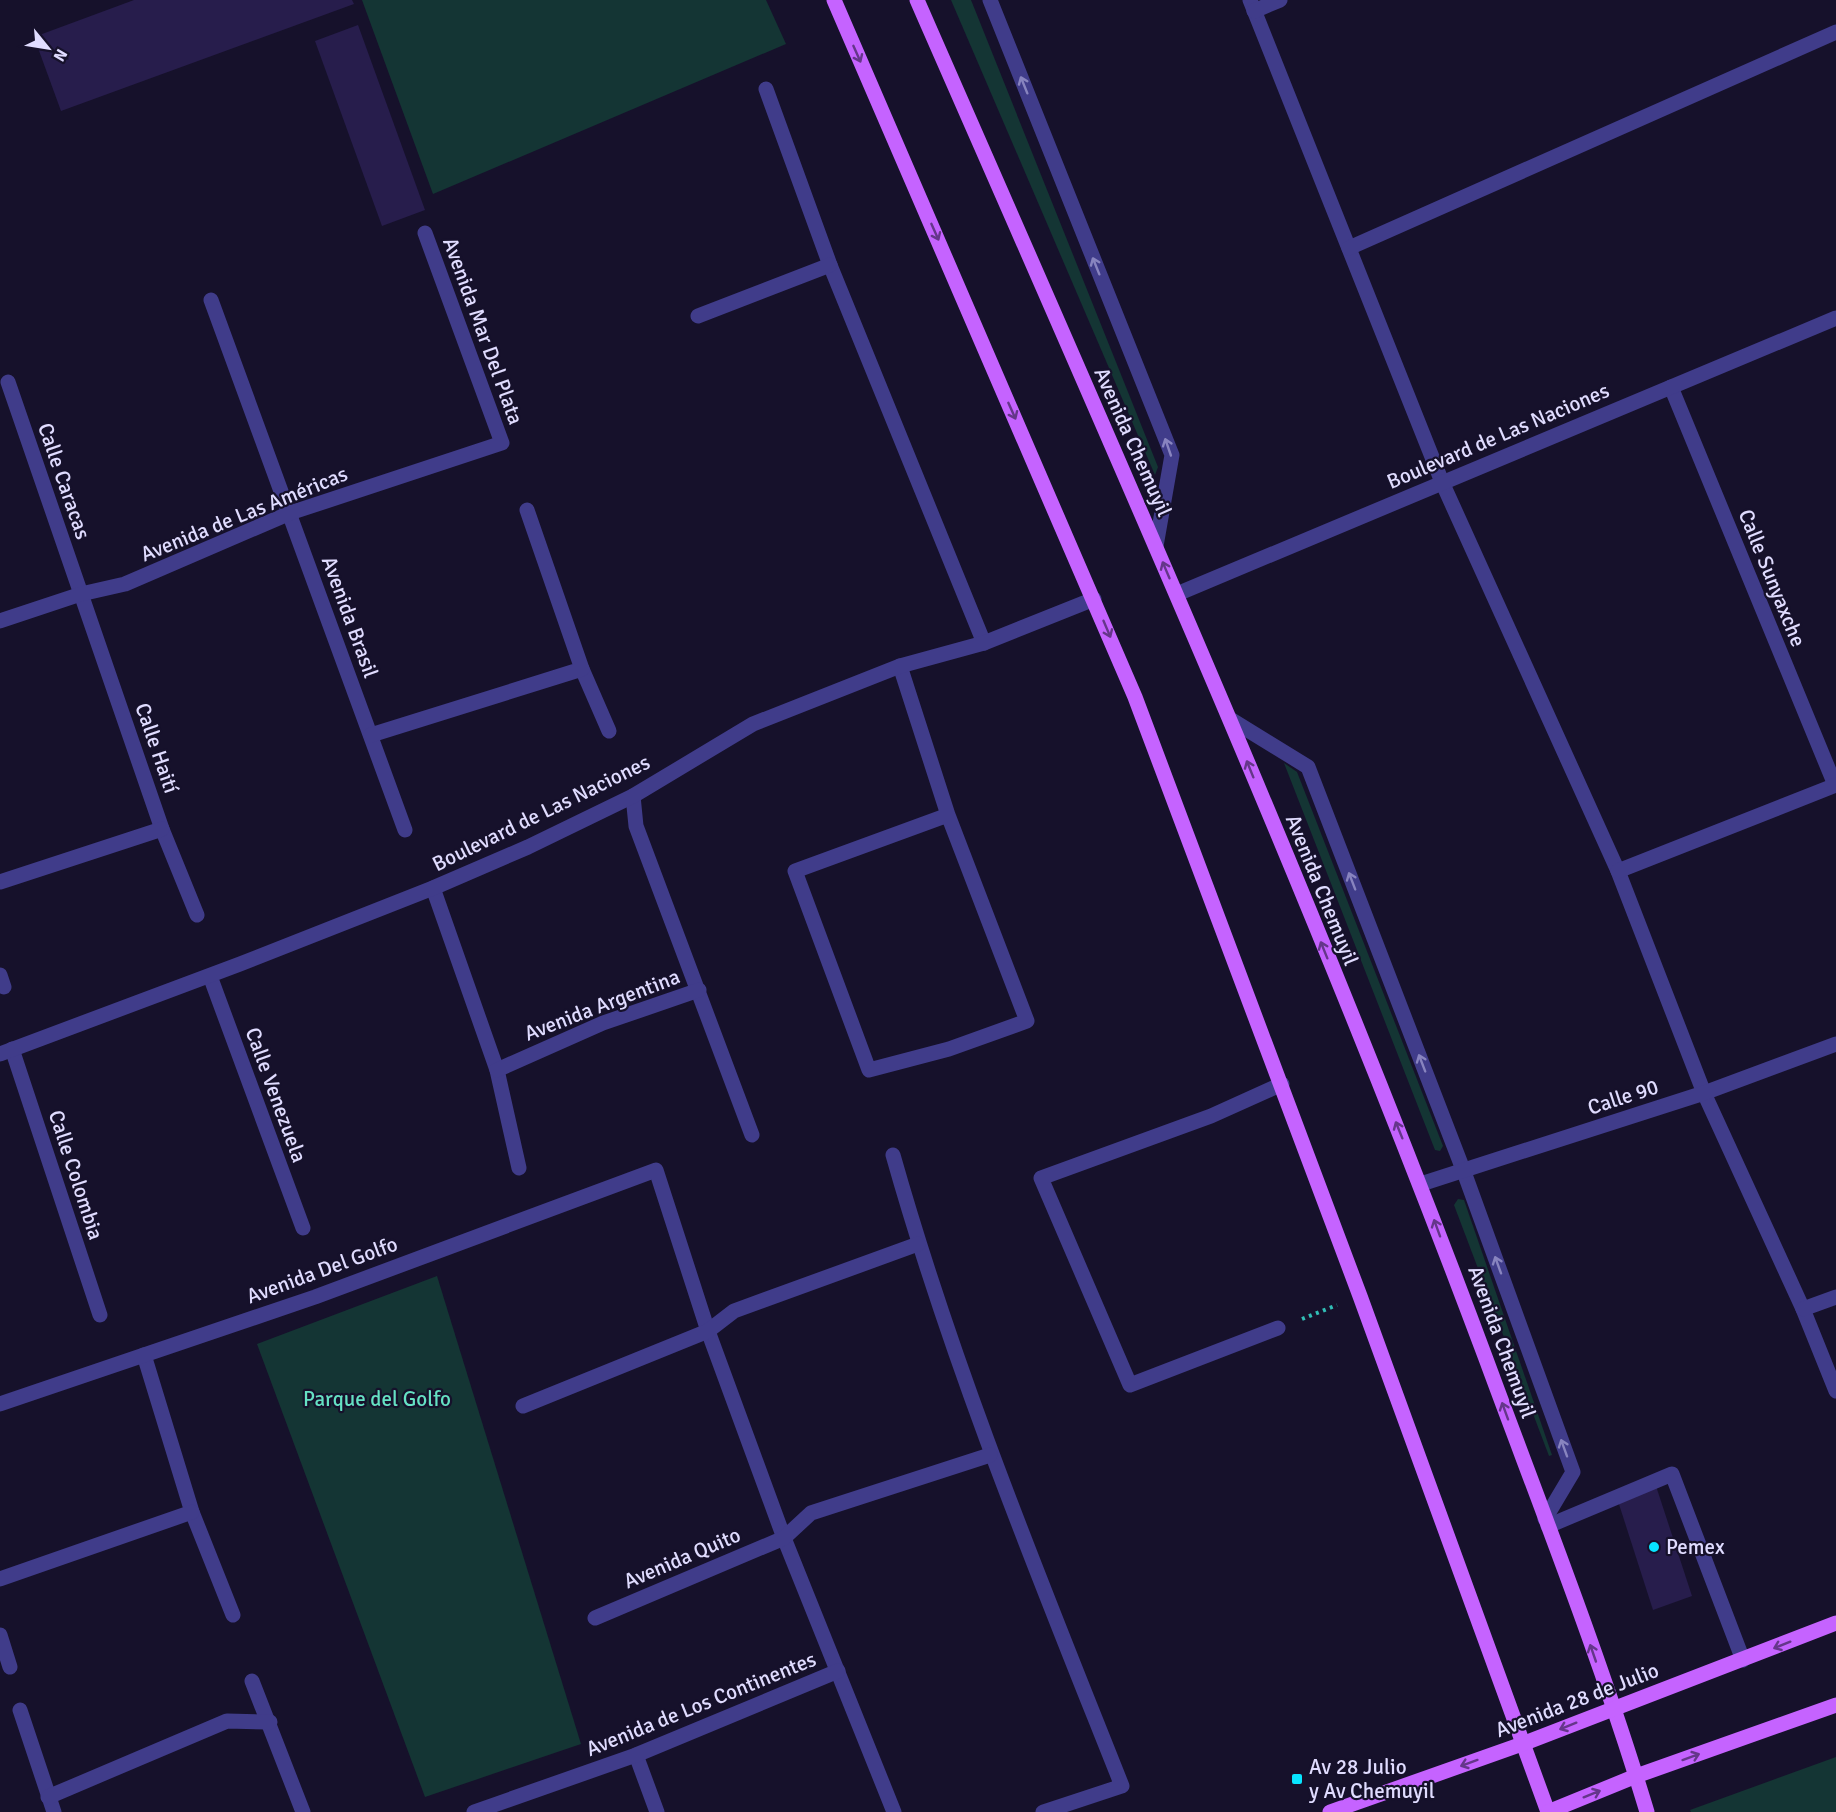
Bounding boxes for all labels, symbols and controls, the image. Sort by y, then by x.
north arrow [18,18,78,78]
one-way arrow [852,44,863,62]
text: N [49,45,72,65]
one-way arrow [1018,76,1029,95]
one-way arrow [929,223,941,241]
street label: Avenida Mar Del Plata [437,234,529,428]
one-way arrow [1090,257,1101,276]
street label: Avenida Chemuyil [1088,363,1178,521]
street label: Boulevard de Las Naciones [1383,377,1613,495]
one-way arrow [1007,402,1019,420]
street label: Calle Caracas [32,419,96,543]
one-way arrow [1162,438,1173,457]
street label: Avenida de Las Américas [137,461,351,567]
street label: Calle Sunyaxche [1733,506,1811,650]
street label: Avenida Brasil [316,553,384,681]
one-way arrow [1160,562,1172,580]
one-way arrow [1102,619,1113,637]
street label: Calle Haití [129,699,185,797]
street label: Boulevard de Las Naciones [428,749,654,877]
one-way arrow [1244,761,1255,779]
street label: Avenida Chemuyil [1280,811,1364,969]
one-way arrow [1346,872,1357,890]
one-way arrow [1318,941,1329,960]
street label: Avenida Argentina [521,963,683,1047]
street label: Calle Venezuela [240,1024,312,1166]
one-way arrow [1416,1054,1427,1072]
street label: Calle 90 [1584,1073,1662,1121]
street label: Calle Colombia [43,1107,109,1243]
one-way arrow [1392,1122,1403,1140]
one-way arrow [1431,1219,1442,1238]
street label: Avenida Del Golfo [243,1231,401,1309]
one-way arrow [1491,1256,1502,1275]
street label: Avenida Chemuyil [1462,1262,1542,1422]
park label: Parque del Golfo [303,1386,451,1412]
one-way arrow [1499,1402,1510,1421]
one-way arrow [1558,1439,1569,1458]
street label: Avenida Quito [620,1522,744,1594]
place label: Pemex [1666,1534,1725,1560]
marker: Pemex [1647,1540,1661,1554]
one-way arrow [1773,1640,1791,1651]
one-way arrow [1586,1644,1597,1663]
street label: Avenida de Los Continentes [582,1646,820,1762]
street label: Avenida 28 de Julio [1492,1657,1662,1743]
one-way arrow [1560,1721,1578,1732]
one-way arrow [1681,1750,1700,1761]
place label: Av 28 Julio y Av Chemuyil [1309,1754,1435,1804]
one-way arrow [1461,1758,1479,1769]
marker: Av 28 Julio y Av Chemuyil [1290,1772,1304,1786]
one-way arrow [1582,1788,1601,1799]

